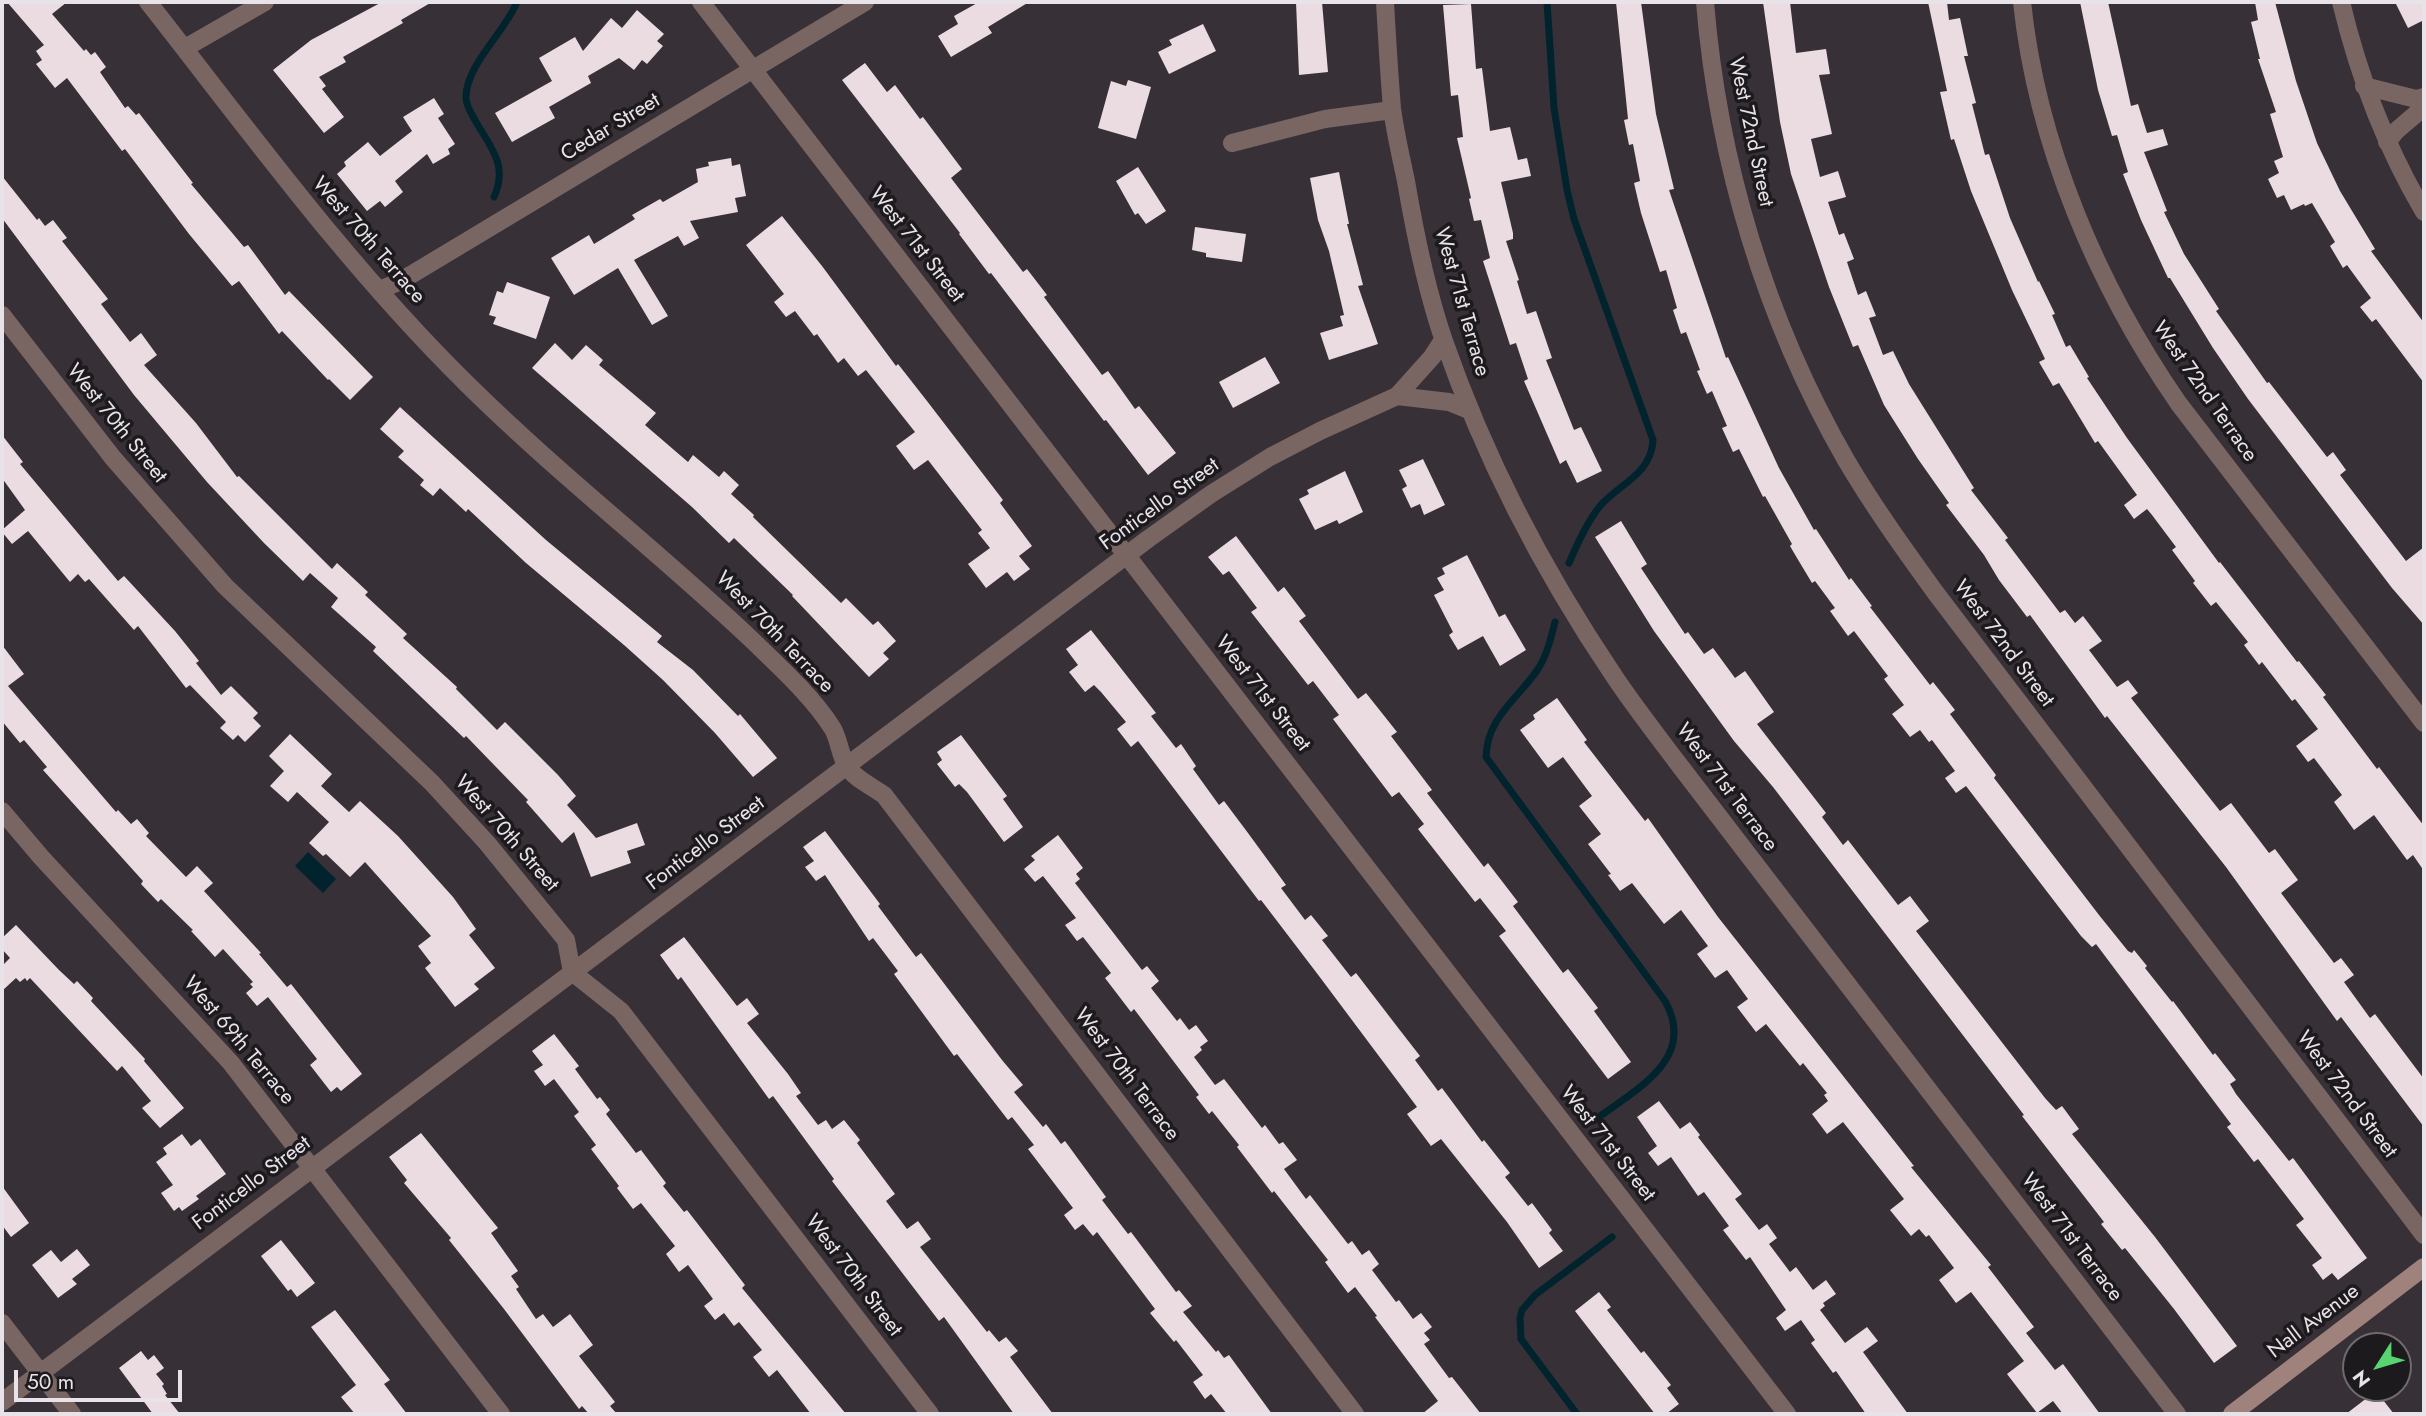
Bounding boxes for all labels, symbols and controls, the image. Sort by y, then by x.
street label: West 72nd Street [1722,55,1778,209]
street label: Cedar Street [557,89,665,167]
street label: West 70th Terrace [306,173,430,309]
street label: West 71st Street [863,182,969,308]
street label: West 71st Terrace [1428,225,1494,379]
street label: West 72nd Terrace [2146,317,2262,467]
street label: West 70th Street [60,359,172,489]
street label: Fonticello Street [1095,453,1225,557]
street label: West 70th Terrace [710,567,838,699]
street label: West 72nd Street [1947,576,2059,712]
street label: West 71st Street [1209,631,1315,757]
street label: West 71st Terrace [1670,719,1782,857]
street label: West 70th Street [449,771,563,897]
street label: Fonticello Street [642,791,770,897]
street label: West 69th Terrace [177,972,299,1110]
street label: West 70th Terrace [1068,1004,1184,1146]
street label: West 72nd Street [2290,1027,2402,1163]
street label: West 71st Street [1554,1081,1660,1207]
street label: Fonticello Street [188,1131,316,1237]
street label: West 71st Terrace [2015,1169,2127,1307]
street label: West 70th Street [799,1210,907,1342]
street label: Nall Avenue [2263,1280,2365,1364]
north arrow [2342,1332,2412,1402]
scale bar [18,1356,186,1400]
text: N [2346,1365,2377,1393]
text: 50 m [27,1367,74,1397]

